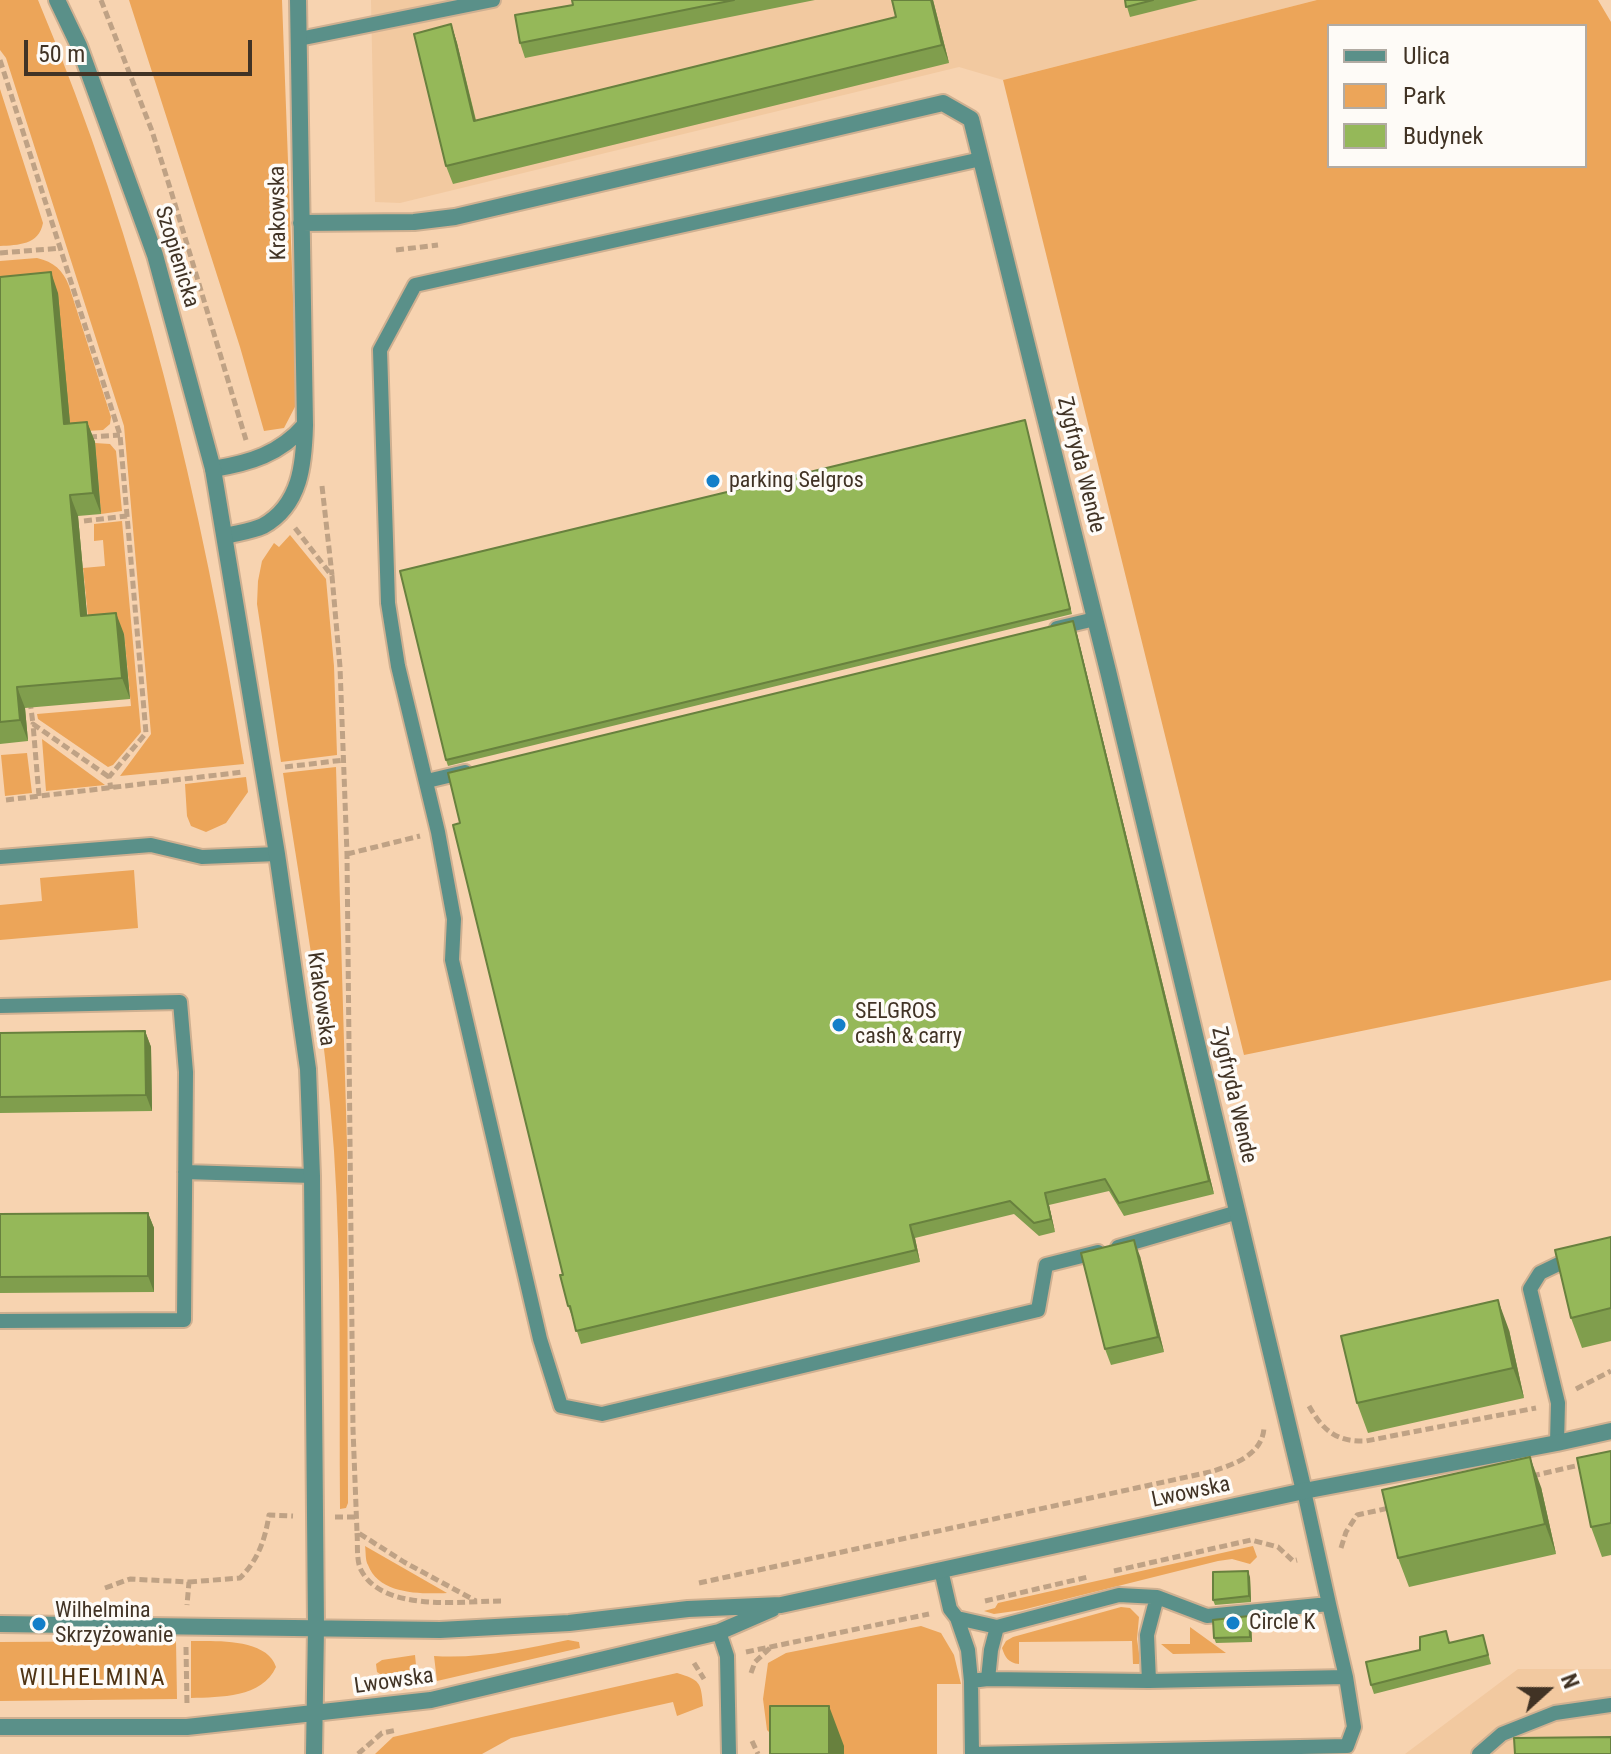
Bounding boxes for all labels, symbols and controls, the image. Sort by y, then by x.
scale bar [28,24,256,74]
legend [1327,24,1587,168]
text: 50 m [38,40,85,68]
text: Ulica [1403,42,1450,70]
text: Park [1403,82,1446,110]
text: Budynek [1403,122,1483,150]
street label: Krakowska [265,166,293,260]
street label: Szopienicka [148,203,204,311]
street label: Zygfryda Wende [1050,394,1110,536]
place label: parking Selgros [729,468,864,494]
marker: parking Selgros [704,472,722,490]
street label: Krakowska [300,950,340,1048]
place label: SELGROS cash & carry [855,999,962,1050]
marker: SELGROS cash & carry [830,1016,848,1034]
street label: Zygfryda Wende [1204,1024,1262,1166]
street label: Lwowska [1149,1472,1233,1514]
place label: Wilhelmina Skrzyżowanie [55,1598,173,1650]
place label: Circle K [1249,1610,1316,1636]
marker: Circle K [1224,1614,1242,1632]
marker: Wilhelmina Skrzyżowanie [30,1615,48,1633]
north arrow [1507,1650,1587,1730]
street label: Lwowska [353,1663,435,1701]
district label: WILHELMINA [20,1665,166,1693]
text: N [1556,1670,1584,1692]

